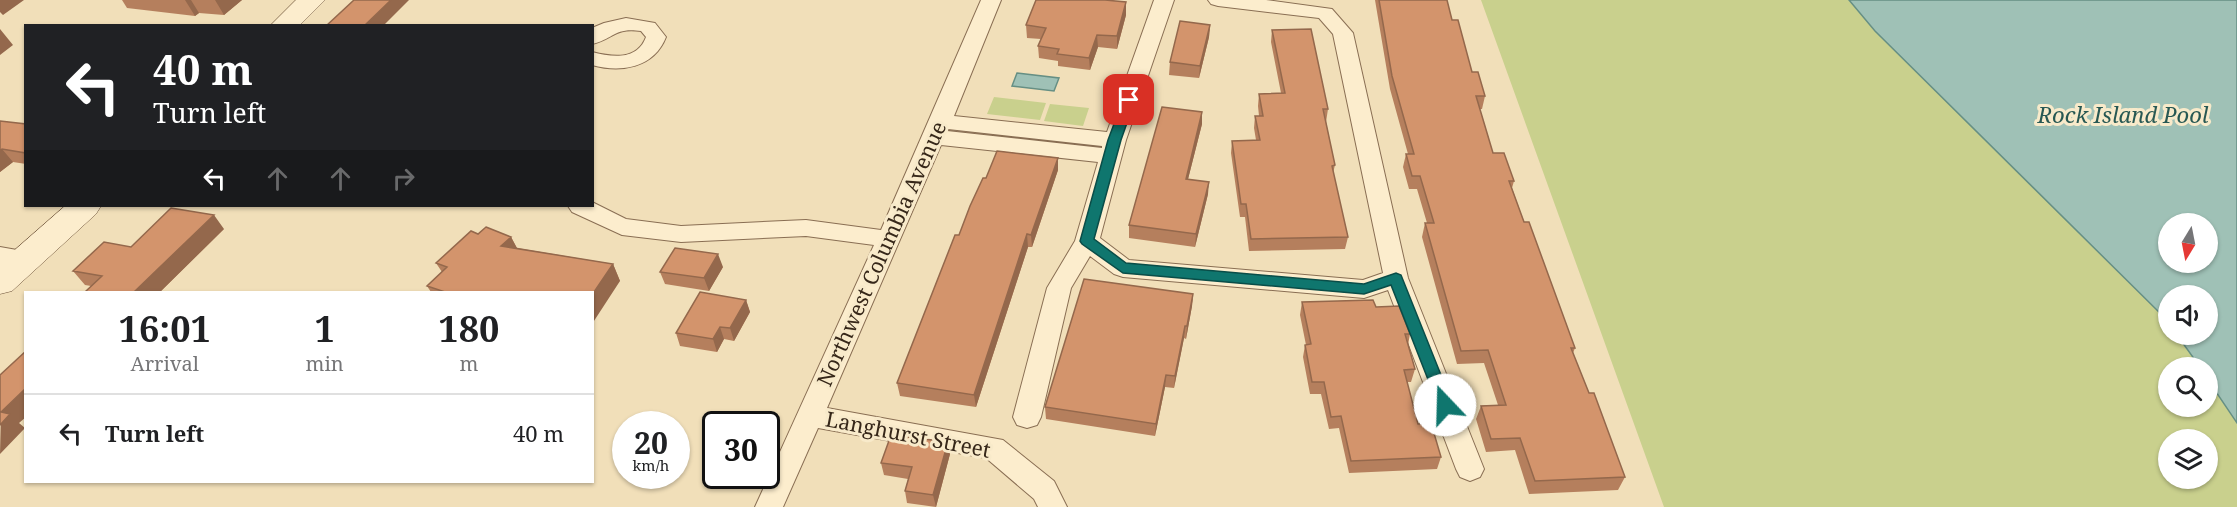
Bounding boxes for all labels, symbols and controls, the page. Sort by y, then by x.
text: 40 m [153,40,253,97]
icon: left [54,48,132,126]
pin [1103,74,1154,125]
icon: arrive [1112,83,1145,116]
text: Turn left [153,94,266,131]
water label: Rock Island Pool [2036,99,2209,129]
street label: Northwest Columbia Avenue [810,117,952,390]
icon: left [198,162,231,195]
icon: ahead [261,162,294,195]
icon: ahead [324,162,357,195]
icon: right [387,162,420,195]
north arrow [2158,213,2218,273]
map controls [2158,213,2218,489]
button: sound [2158,285,2218,345]
text: 16:01 [119,304,211,353]
text: 1 [314,304,335,353]
text: 180 [438,304,499,353]
text: Arrival [131,350,199,377]
text: min [306,350,344,377]
text: m [459,350,478,377]
button: search [2158,357,2218,417]
position arrow [1413,373,1477,437]
street label: Langhurst Street [823,404,993,464]
speed limit sign: 30 [702,411,780,489]
icon: left [54,417,87,450]
text: Turn left [105,418,204,448]
text: 40 m [513,418,564,448]
text: 20 [634,422,668,463]
button: layers [2158,429,2218,489]
text: km/h [633,455,669,475]

